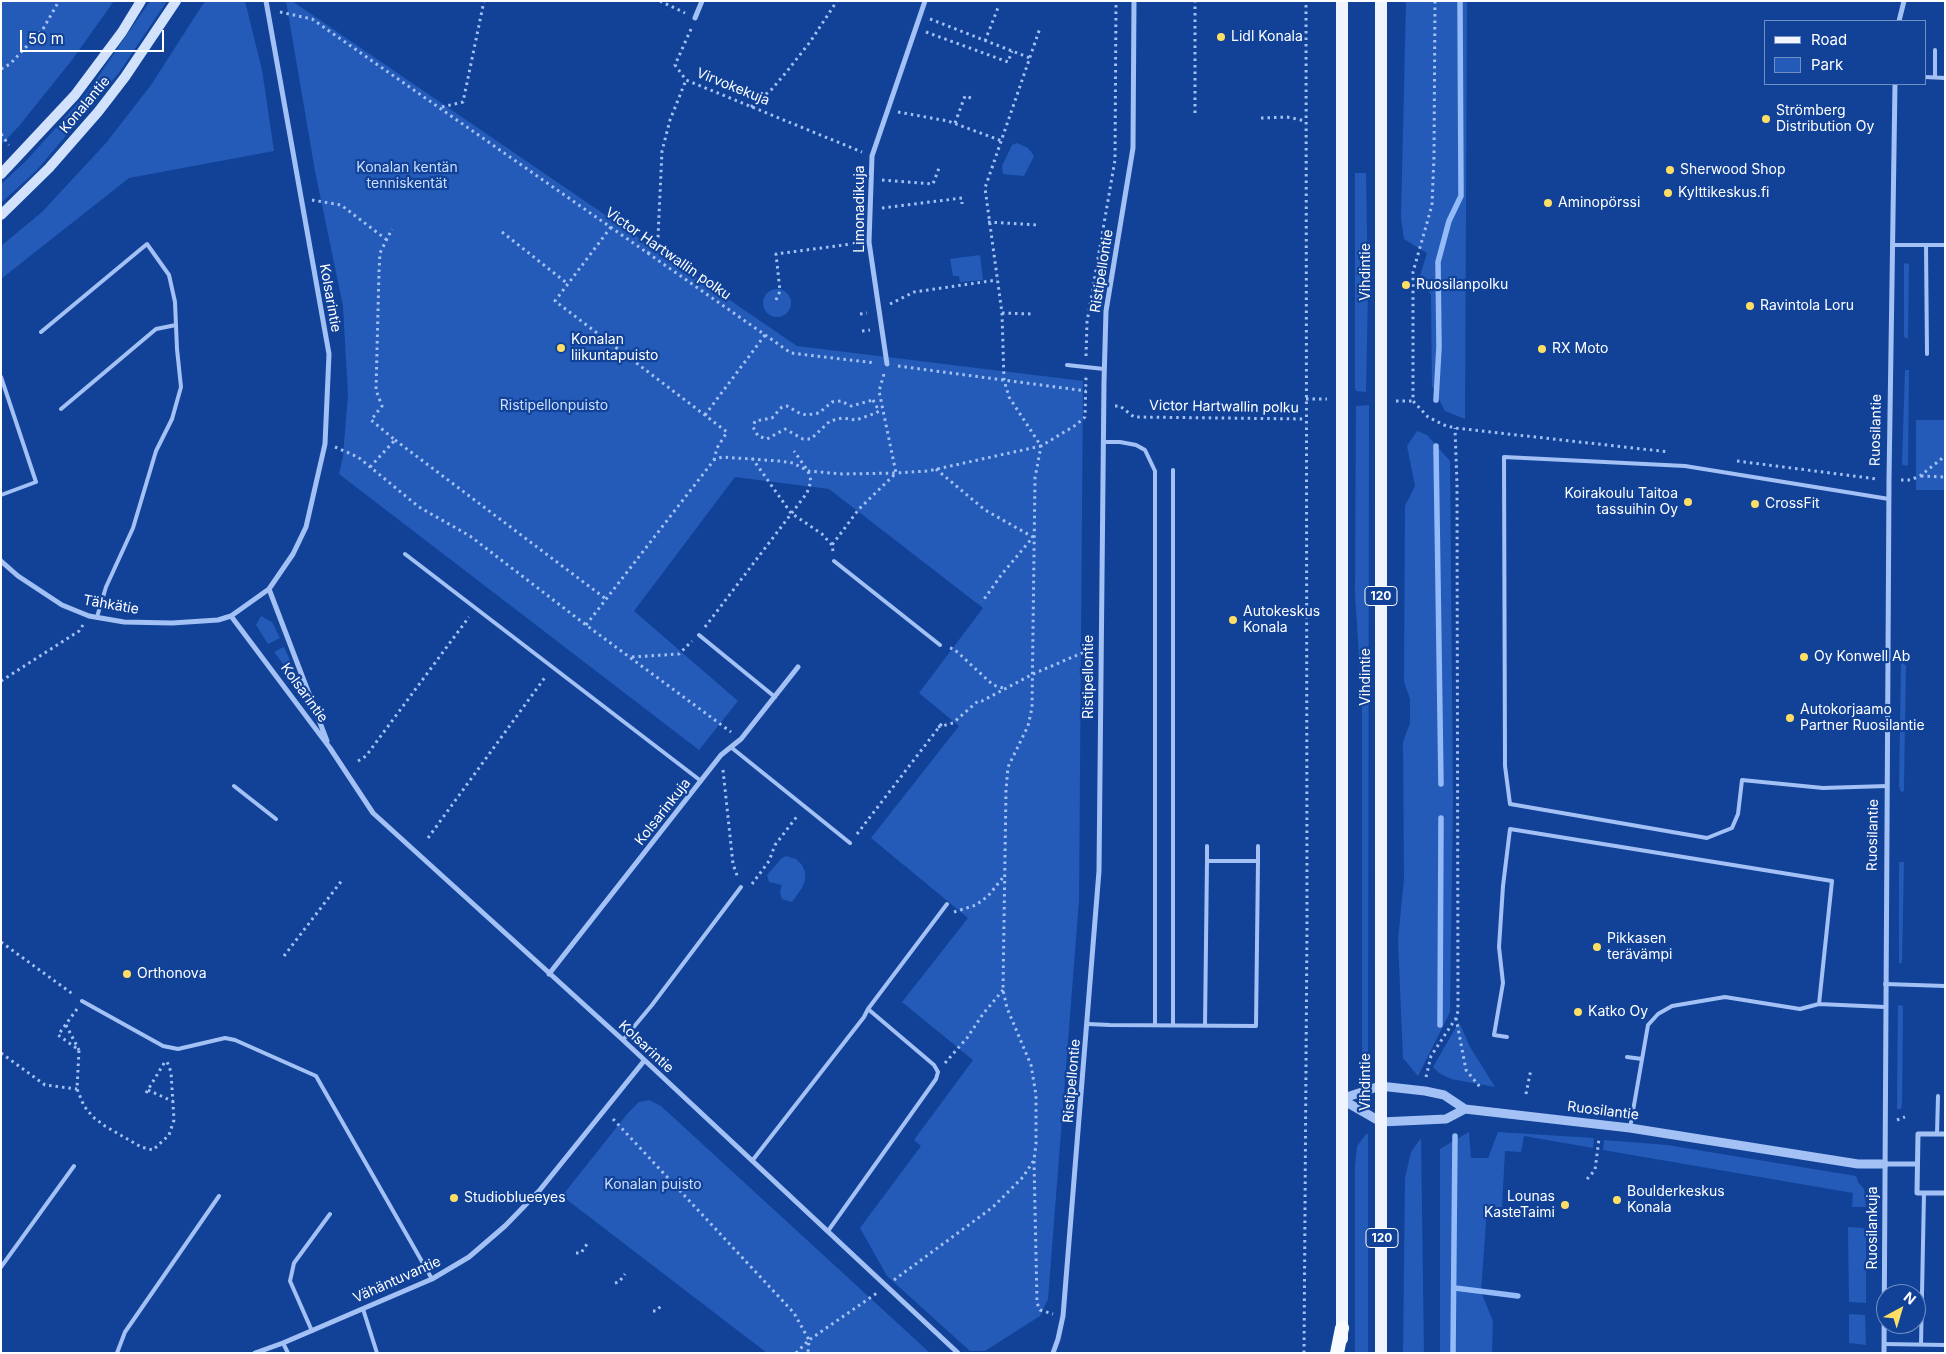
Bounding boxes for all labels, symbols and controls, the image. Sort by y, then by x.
scale bar [22,20,166,52]
legend [1764,20,1926,85]
text: 50 m [28,29,64,48]
place label: Lidl Konala [1231,29,1303,45]
text: Road [1811,30,1847,49]
marker: Lidl Konala [1215,31,1227,43]
text: Park [1811,55,1843,74]
street label: Virvokekuja [694,65,772,109]
street label: Konalantie [56,73,114,137]
place label: Strömberg Distribution Oy [1776,103,1874,136]
marker: Strömberg Distribution Oy [1760,113,1772,125]
park label: Konalan kentän tenniskentät [356,160,458,192]
place label: Sherwood Shop [1680,162,1786,178]
marker: Sherwood Shop [1664,164,1676,176]
street label: Limonadikuja [852,165,868,253]
place label: Kylttikeskus.fi [1678,185,1769,201]
marker: Kylttikeskus.fi [1662,187,1674,199]
place label: Aminopörssi [1558,195,1640,211]
marker: Aminopörssi [1542,197,1554,209]
street label: Victor Hartwallin polku [602,204,734,304]
street label: Ristipellontie [1087,228,1117,314]
street label: Vihdintie [1358,243,1374,301]
street label: Kolsarintie [316,262,344,334]
place label: Ruosilanpolku [1416,277,1508,293]
marker: Ruosilanpolku [1400,279,1412,291]
place label: Ravintola Loru [1760,298,1854,314]
marker: Ravintola Loru [1744,300,1756,312]
place label: Konalan liikuntapuisto [571,332,658,364]
place label: RX Moto [1552,341,1608,357]
marker: Konalan liikuntapuisto [555,342,567,354]
marker: RX Moto [1536,343,1548,355]
street label: Ruosilantie [1867,394,1885,466]
street label: Victor Hartwallin polku [1149,397,1299,417]
park label: Ristipellonpuisto [500,398,608,414]
place label: Koirakoulu Taitoa tassuihin Oy [1564,486,1678,518]
marker: Koirakoulu Taitoa tassuihin Oy [1682,496,1694,508]
place label: CrossFit [1765,496,1820,512]
marker: CrossFit [1749,498,1761,510]
road number: 120 [1365,586,1397,606]
street label: Tähkätie [82,592,140,618]
place label: Autokeskus Konala [1243,604,1320,636]
marker: Autokeskus Konala [1227,614,1239,626]
street label: Ristipellontie [1081,635,1097,719]
street label: Vihdintie [1358,648,1374,706]
place label: Oy Konwell Ab [1814,649,1910,665]
marker: Oy Konwell Ab [1798,651,1810,663]
street label: Kolsarintie [277,660,331,726]
place label: Autokorjaamo Partner Ruosilantie [1800,702,1925,734]
marker: Autokorjaamo Partner Ruosilantie [1784,712,1796,724]
street label: Kolsarinkuja [632,775,694,849]
street label: Ruosilantie [1864,799,1882,871]
place label: Pikkasen terävämpi [1607,931,1672,964]
marker: Pikkasen terävämpi [1591,941,1603,953]
place label: Orthonova [137,966,207,982]
marker: Orthonova [121,968,133,980]
place label: Katko Oy [1588,1004,1648,1020]
marker: Katko Oy [1572,1006,1584,1018]
street label: Kolsarintie [615,1017,677,1077]
street label: Ristipellontie [1060,1038,1084,1124]
street label: Vihdintie [1358,1053,1374,1111]
street label: Ruosilantie [1566,1098,1640,1124]
park label: Konalan puisto [604,1177,702,1193]
place label: Boulderkeskus Konala [1627,1184,1725,1216]
street label: Ruosilankuja [1865,1186,1881,1270]
place label: Lounas KasteTaimi [1484,1189,1555,1222]
place label: Studioblueeyes [464,1190,566,1206]
marker: Studioblueeyes [448,1192,460,1204]
marker: Boulderkeskus Konala [1611,1194,1623,1206]
marker: Lounas KasteTaimi [1559,1199,1571,1211]
road number: 120 [1366,1228,1398,1248]
street label: Vähäntuvantie [351,1253,443,1307]
north arrow [1876,1284,1926,1334]
text: N [1901,1288,1920,1308]

